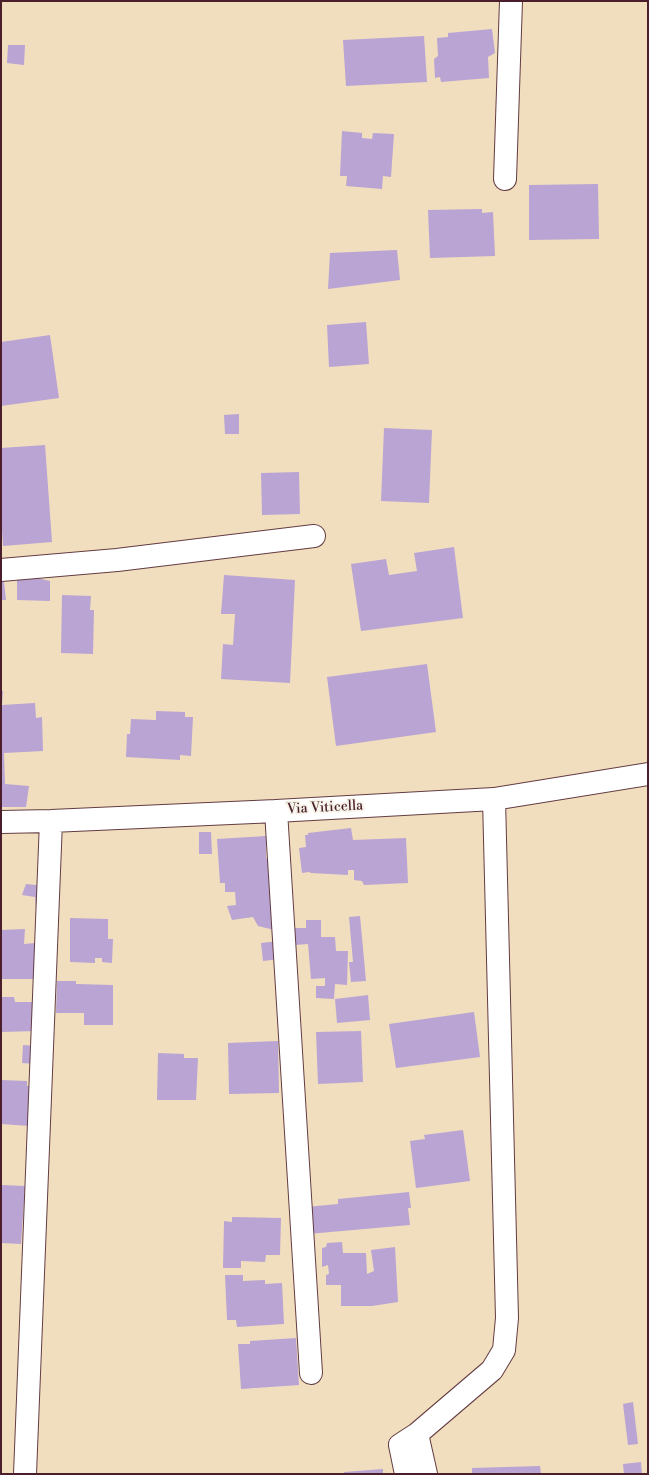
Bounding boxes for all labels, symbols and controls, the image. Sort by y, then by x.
street label: Via Viticella [286,798,364,818]

